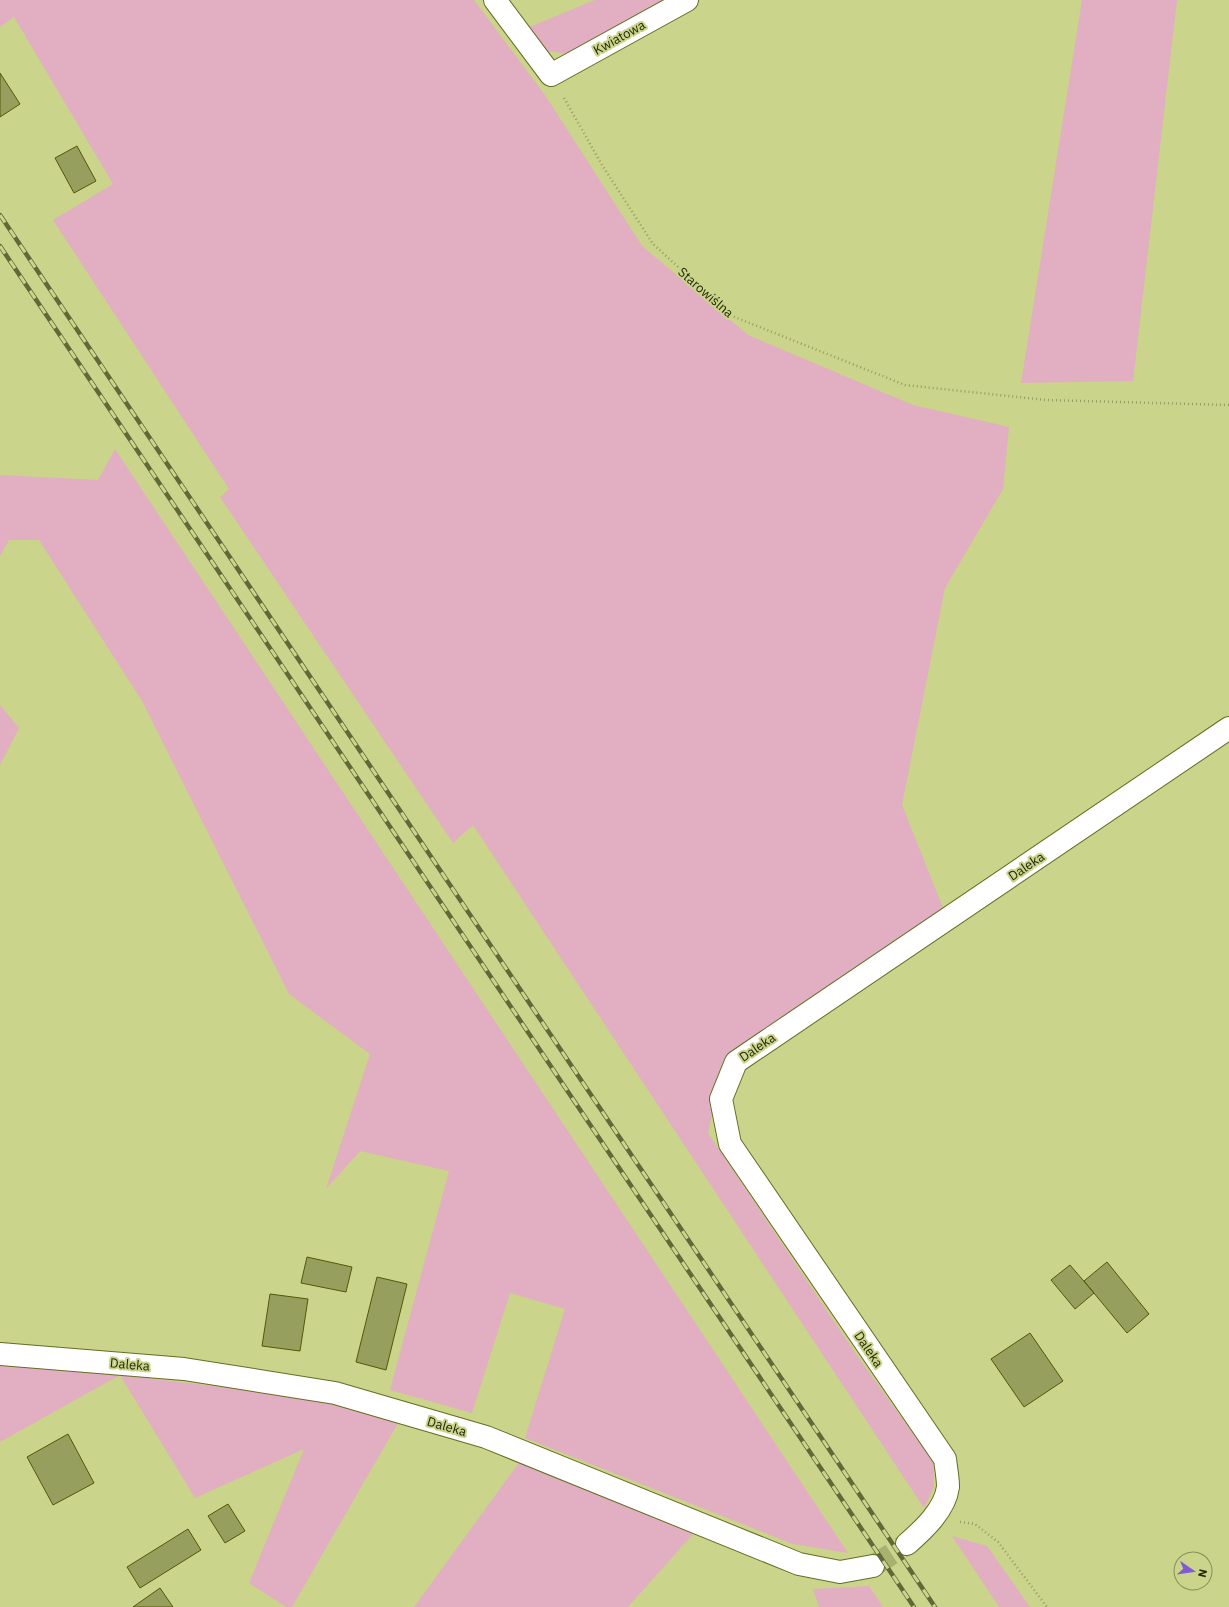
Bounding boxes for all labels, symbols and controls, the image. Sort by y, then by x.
street label: Kwiatowa [590,16,648,59]
street label: Starowiślna [674,264,737,321]
street label: Daleka [1005,848,1048,885]
street label: Daleka [736,1029,779,1066]
street label: Daleka [850,1328,887,1371]
street label: Daleka [109,1354,151,1375]
street label: Daleka [425,1413,469,1440]
north arrow [1173,1551,1213,1591]
text: N [1195,1568,1210,1579]

